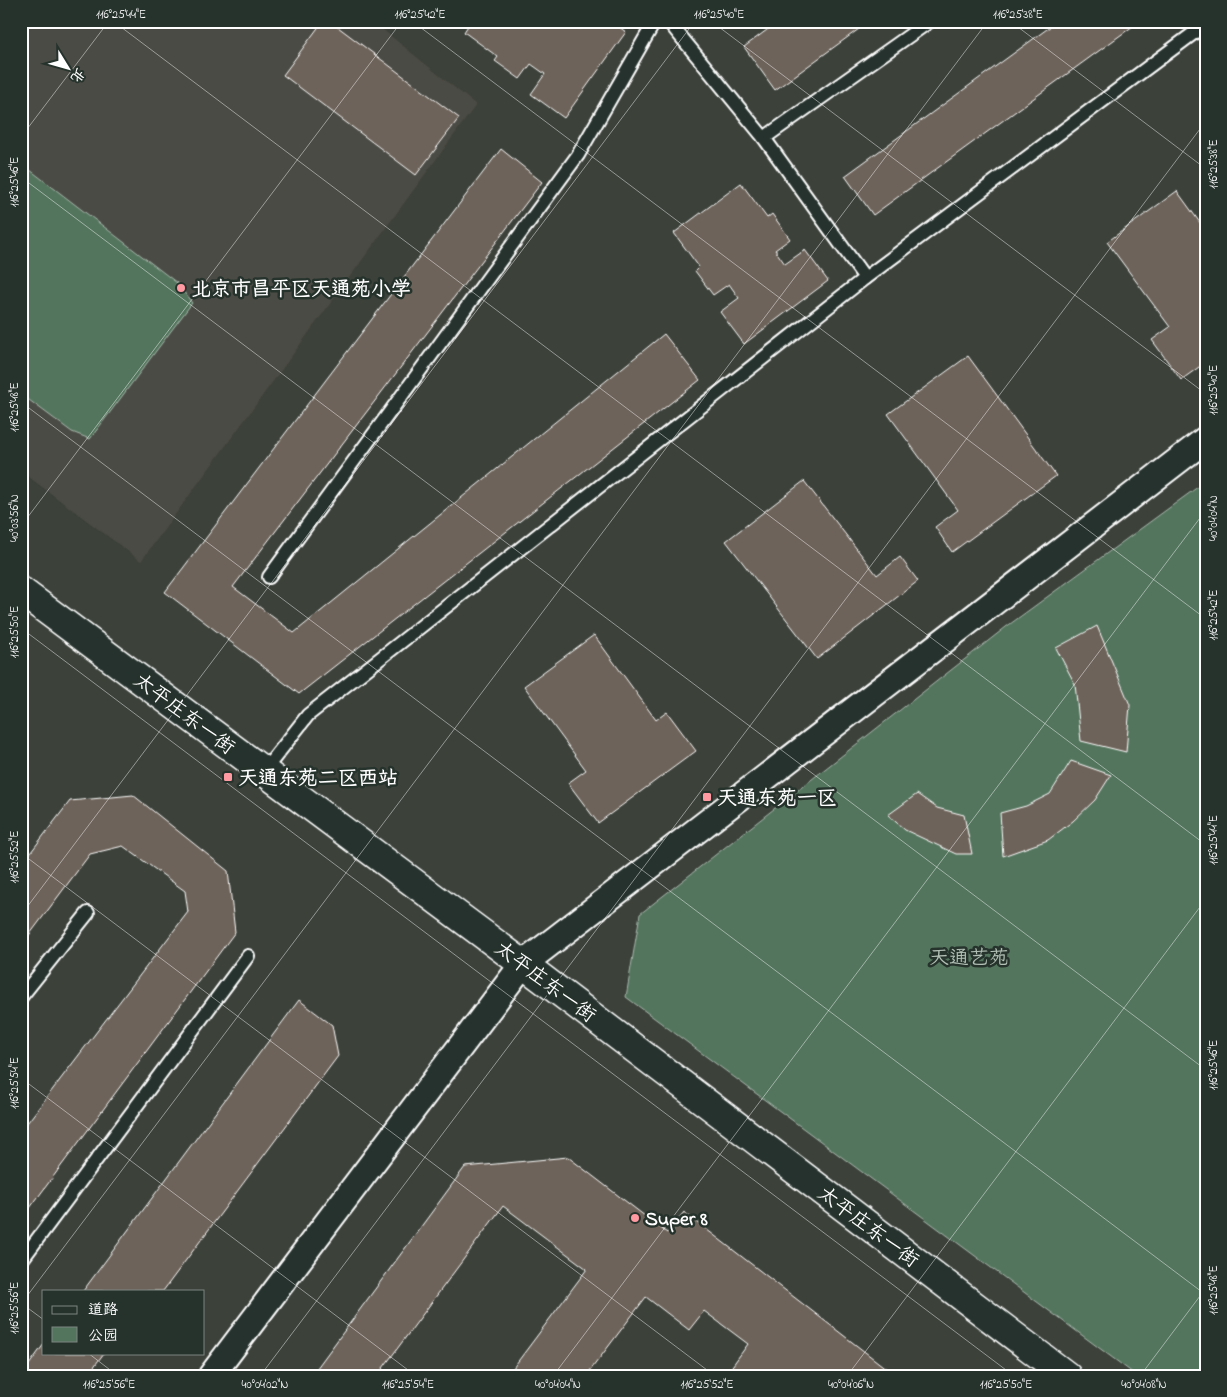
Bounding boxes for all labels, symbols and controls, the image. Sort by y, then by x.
text: 116°25'44"E [96,6,146,24]
text: 116°25'42"E [394,6,446,24]
text: 116°25'40"E [694,6,744,24]
text: 116°25'38"E [993,6,1043,24]
north arrow [42,42,92,92]
text: 北 [65,63,90,87]
text: 116°25'38"E [1205,139,1223,189]
text: 116°25'46"E [6,157,24,207]
place label: 北京市昌平区天通苑小学 [191,276,411,305]
marker: 北京市昌平区天通苑小学 [175,282,187,294]
text: 116°25'40"E [1205,365,1223,415]
text: 116°25'48"E [6,382,24,432]
text: 40°03'56"N [6,494,24,542]
text: 40°04'04"N [1205,495,1223,541]
text: 116°25'42"E [1205,589,1223,641]
text: 116°25'50"E [6,606,24,658]
street label: 太平庄东一街 [127,667,240,763]
place label: 天通东苑二区西站 [238,765,398,794]
marker: 天通东苑二区西站 [222,771,234,783]
place label: 天通东苑一区 [717,785,837,814]
marker: 天通东苑一区 [701,791,713,803]
text: 116°25'44"E [1205,815,1223,865]
text: 116°25'52"E [6,830,24,884]
street label: 太平庄东一街 [488,935,601,1031]
park label: 天通艺苑 [929,945,1009,974]
text: 116°25'46"E [1205,1040,1223,1090]
text: 116°25'54"E [6,1057,24,1109]
street label: 太平庄东一街 [811,1180,924,1276]
place label: Super 8 [645,1206,708,1235]
marker: Super 8 [629,1212,641,1224]
text: 116°25'48"E [1205,1265,1223,1315]
text: 116°25'56"E [6,1282,24,1334]
legend [42,1290,205,1354]
text: 道路 [88,1299,118,1321]
text: 公园 [88,1325,118,1347]
text: 116°25'56"E [83,1376,135,1394]
text: 40°04'02"N [242,1376,288,1394]
text: 116°25'54"E [382,1376,434,1394]
text: 40°04'04"N [535,1376,581,1394]
text: 116°25'52"E [680,1376,734,1394]
text: 40°04'06"N [828,1376,874,1394]
text: 116°25'50"E [980,1376,1032,1394]
text: 40°04'08"N [1121,1376,1167,1394]

